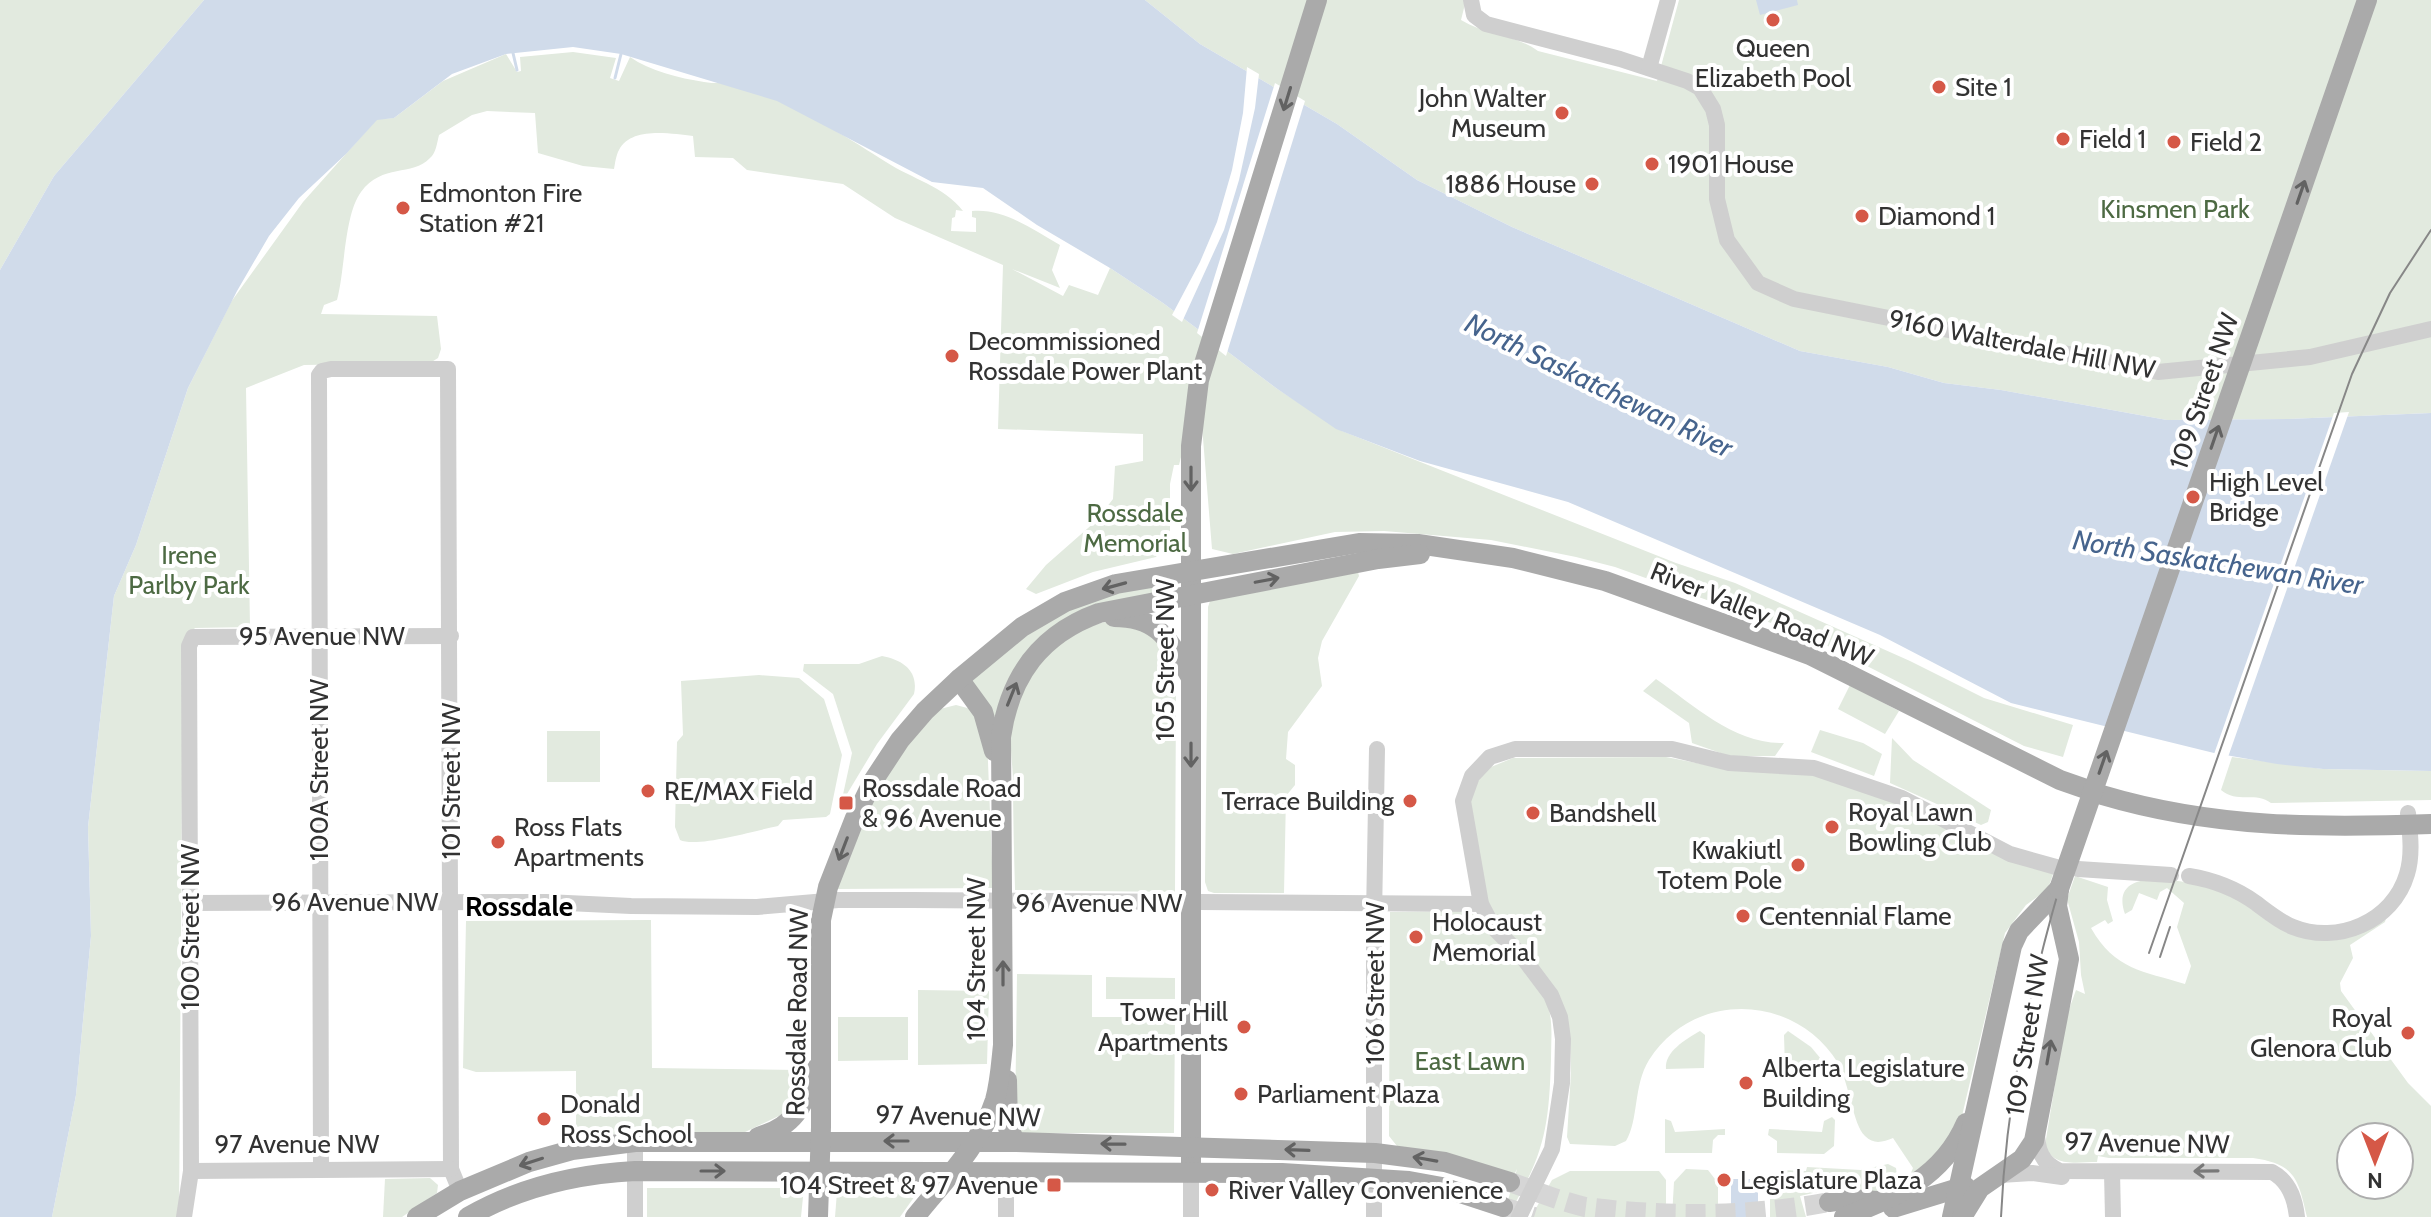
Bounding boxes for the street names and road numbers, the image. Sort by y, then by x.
street label: 9160 Walterdale Hill NW [1886,302,2158,386]
street label: 109 Street NW [2162,308,2246,473]
street label: River Valley Road NW [1646,555,1879,674]
street label: 105 Street NW [1149,579,1181,741]
street label: 95 Avenue NW [239,620,405,652]
street label: 100A Street NW [303,679,335,861]
street label: 101 Street NW [435,702,467,859]
street label: 100 Street NW [174,844,206,1010]
street label: 104 Street NW [960,877,992,1041]
street label: 96 Avenue NW [272,886,439,918]
street label: 96 Avenue NW [1016,887,1183,919]
street label: 106 Street NW [1359,901,1391,1064]
street label: Rossdale Road NW [779,907,815,1116]
street label: 109 Street NW [1998,952,2056,1118]
street label: 97 Avenue NW [875,1099,1041,1133]
street label: 97 Avenue NW [2064,1126,2230,1160]
street label: 97 Avenue NW [215,1128,380,1160]

